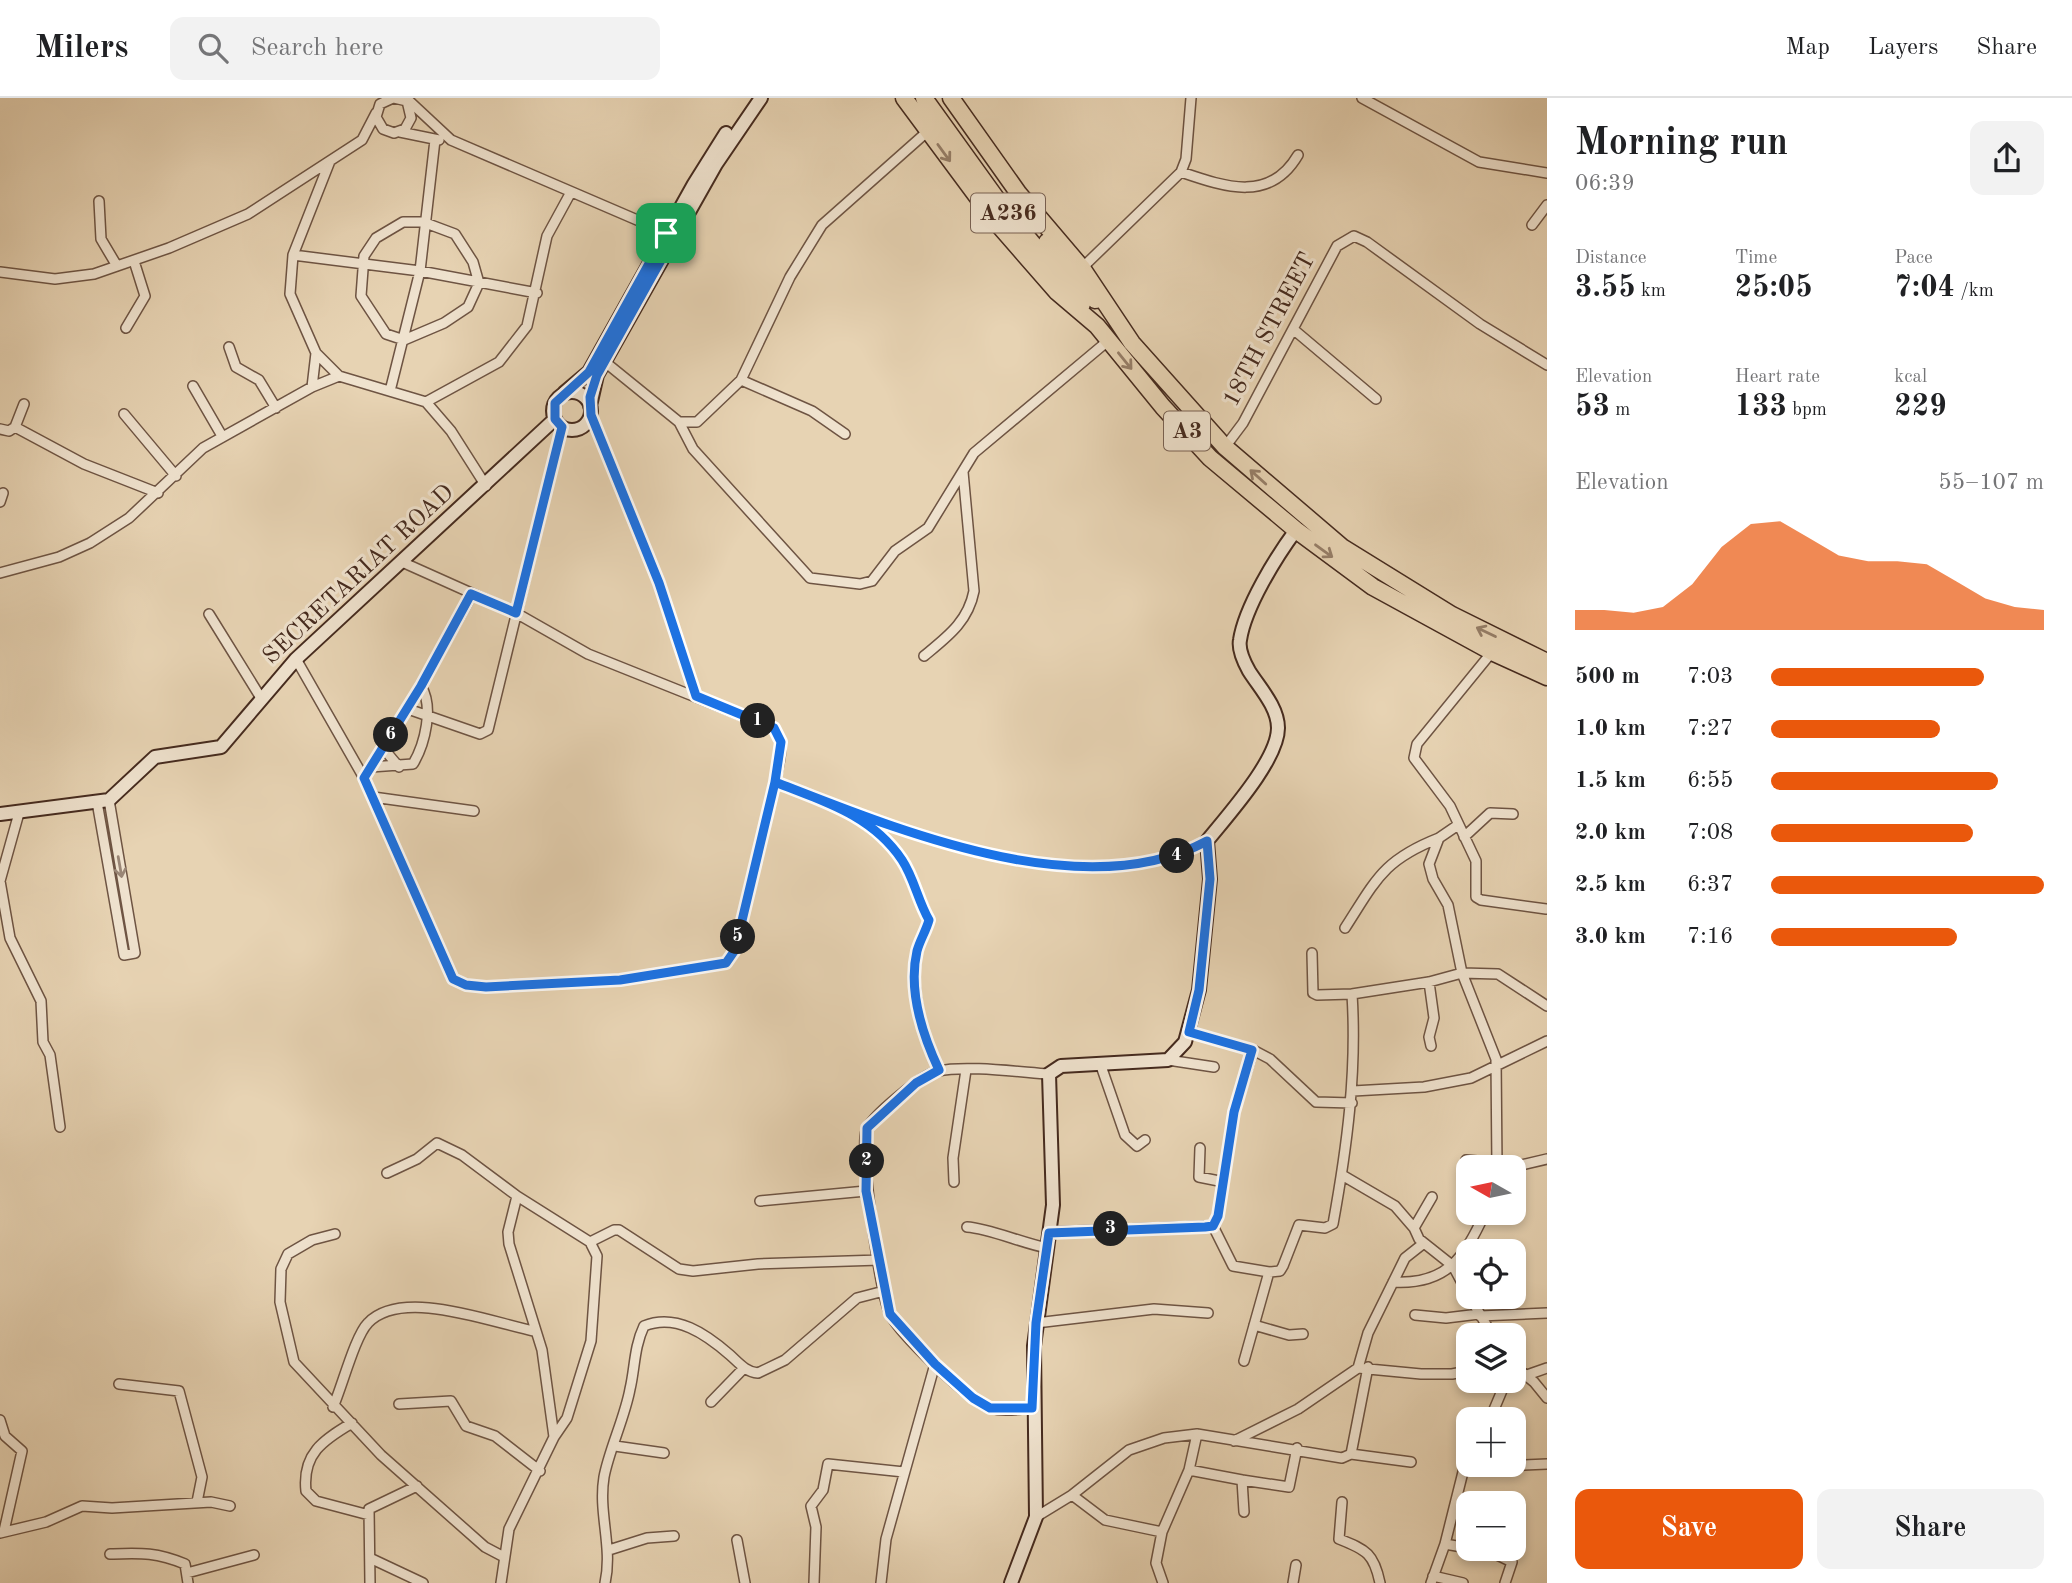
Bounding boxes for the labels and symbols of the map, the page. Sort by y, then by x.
one-way arrow [937,143,952,162]
road number: A236 [971,194,1045,232]
pin [636,203,696,263]
street label: 18TH STREET [1219,249,1321,411]
one-way arrow [1118,351,1133,369]
road number: A3 [1164,412,1210,450]
one-way arrow [1250,468,1267,485]
street label: SECRETARIAT ROAD [259,481,459,669]
one-way arrow [1314,544,1333,558]
one-way arrow [1476,625,1497,638]
pin: 1 [740,704,776,738]
pin: 6 [374,718,408,752]
pin: 4 [1160,838,1194,874]
one-way arrow [114,855,128,878]
pin: 5 [720,920,756,954]
pin: 2 [850,1144,884,1178]
north arrow [1456,1155,1526,1225]
pin: 3 [1094,1212,1128,1246]

